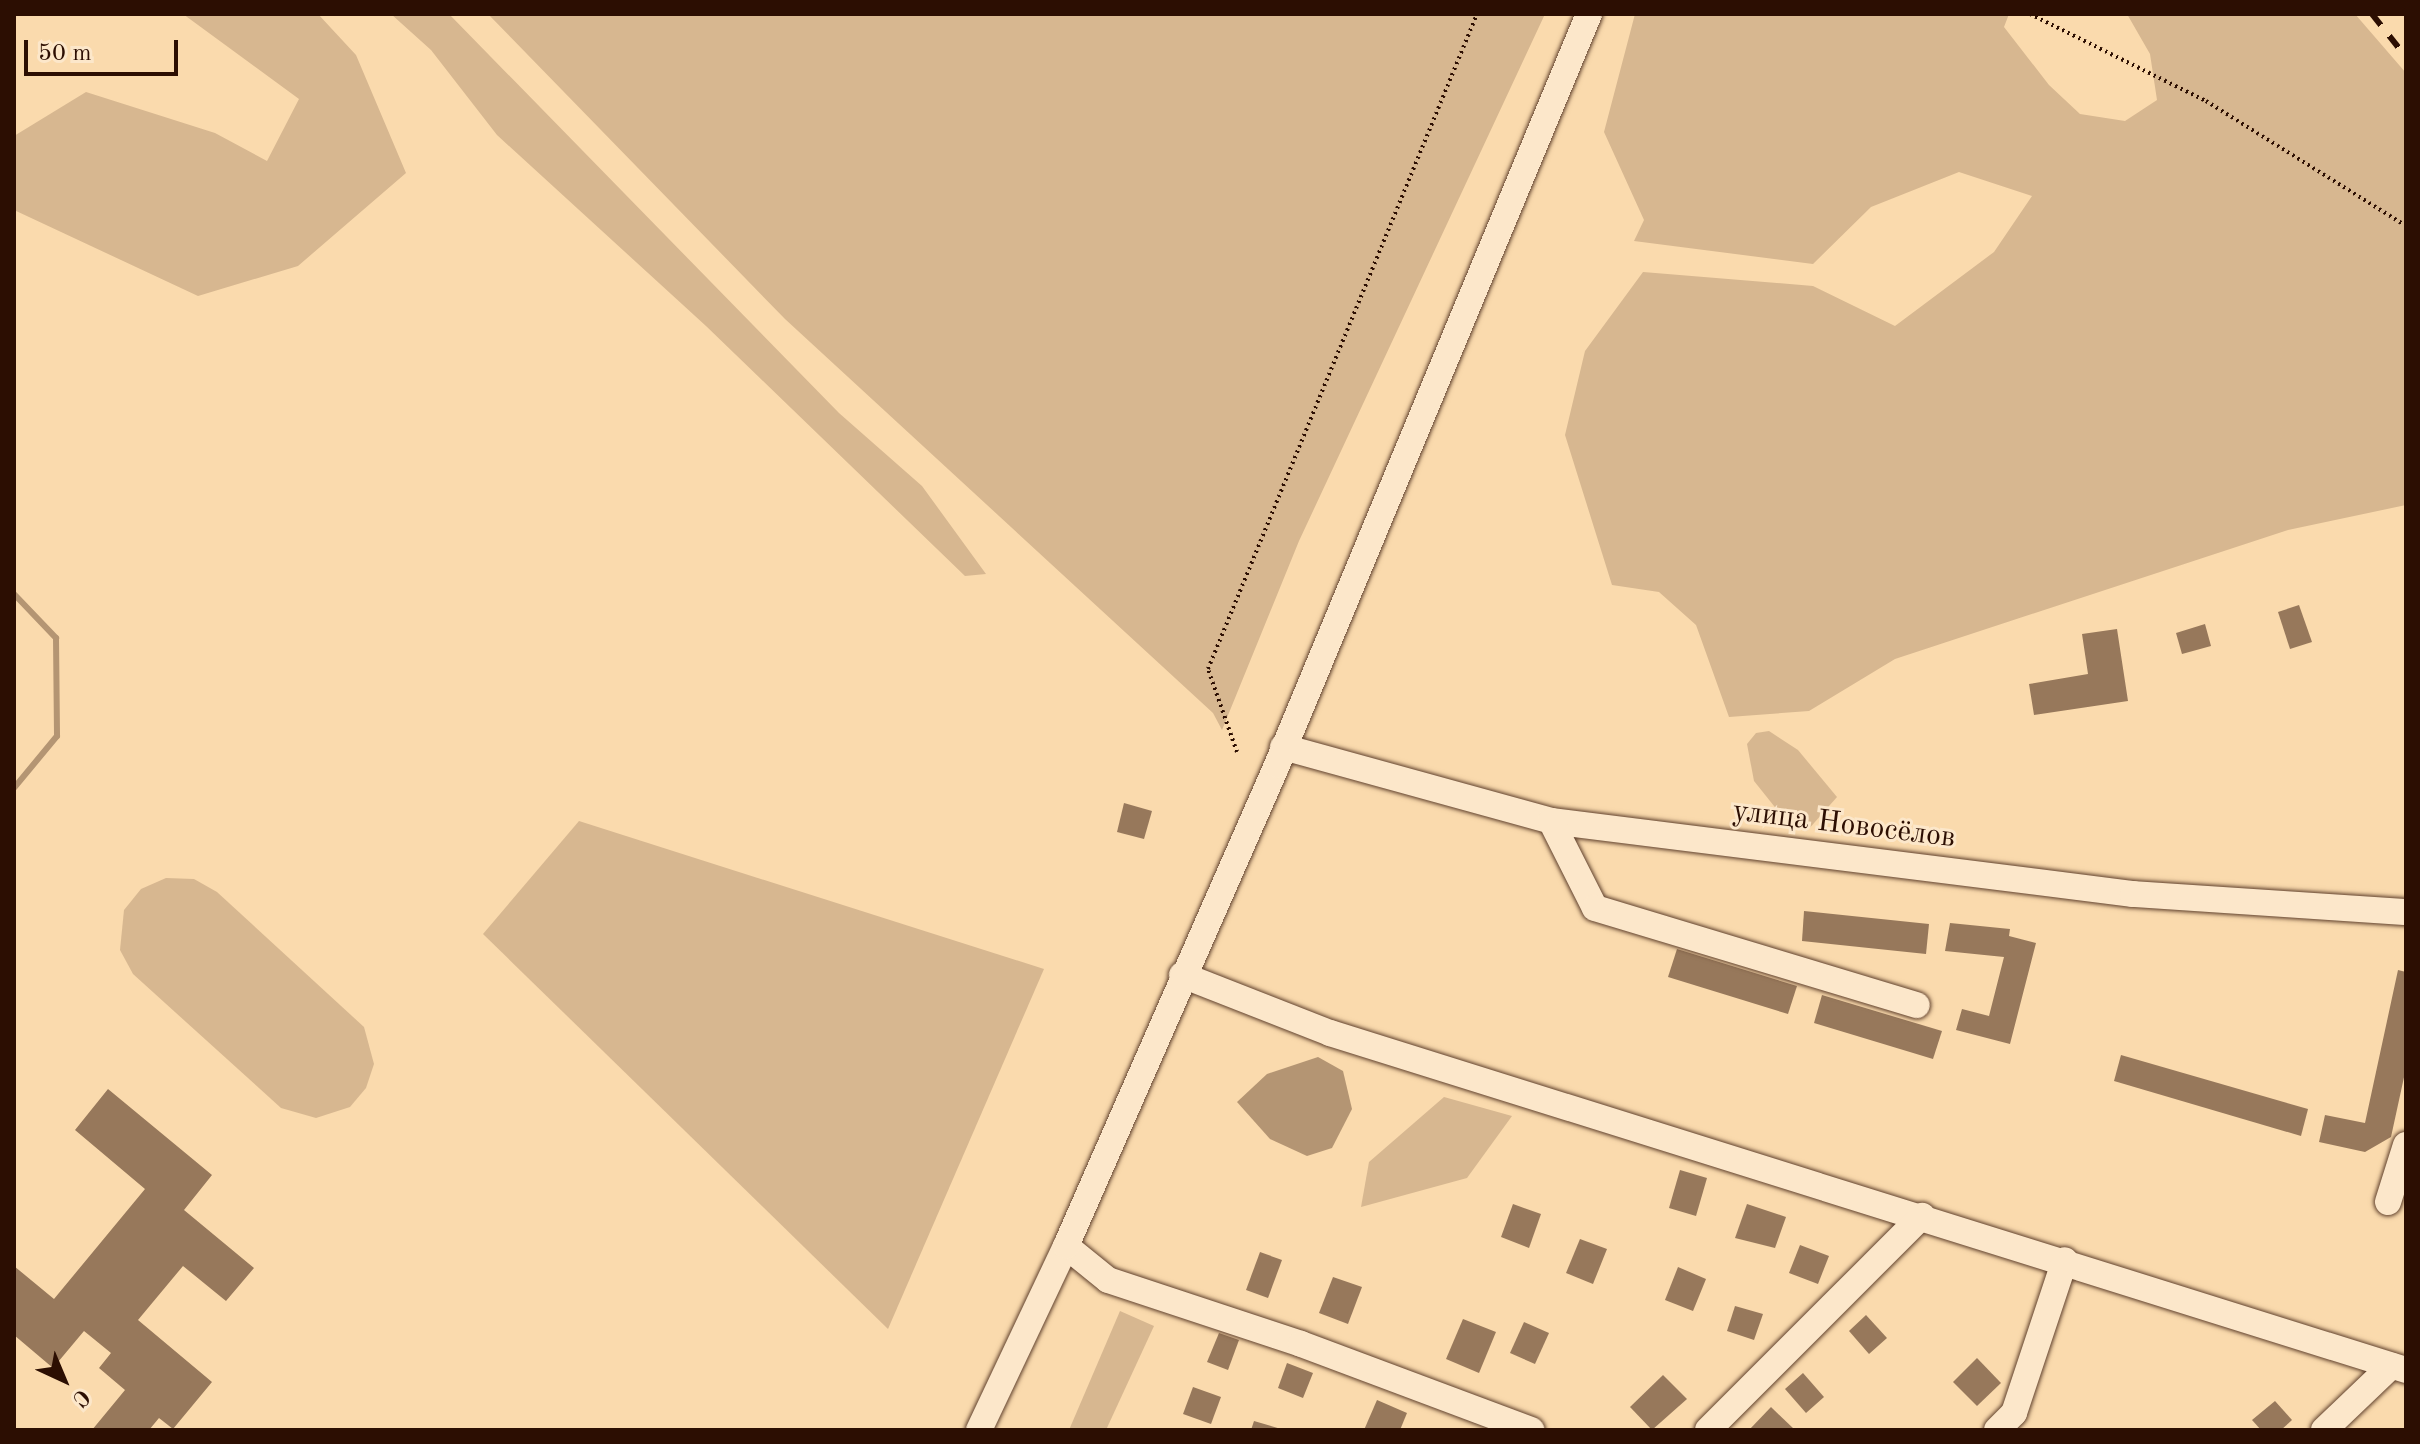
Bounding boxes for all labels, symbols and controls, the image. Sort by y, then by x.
scale bar [28,24,182,74]
text: 50 m [38,42,92,66]
street label: улица Новосёлов [1731,793,1957,857]
north arrow [24,1340,104,1420]
text: С [68,1384,94,1410]

